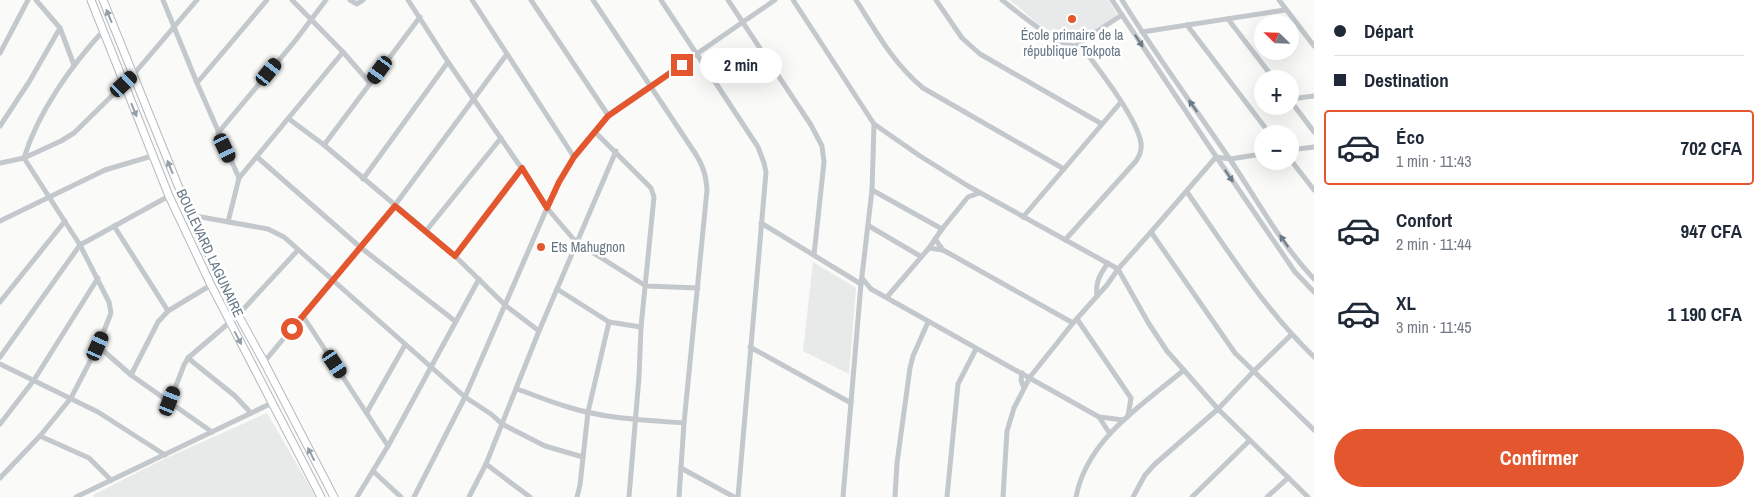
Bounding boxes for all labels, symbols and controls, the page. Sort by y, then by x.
one-way arrow [105,9,113,23]
marker: École primaire de la république Tokpota [1066,13,1078,25]
north arrow [1254,15,1299,60]
map controls [1254,15,1299,170]
text: Départ [1364,18,1413,44]
place label: École primaire de la république Tokpota [1021,26,1124,60]
one-way arrow [1134,34,1144,47]
callout: 2 min [700,48,782,82]
car [365,53,394,87]
route end [671,54,693,76]
text: 2 min [724,54,758,76]
car [253,56,284,88]
text: Destination [1364,67,1449,93]
car [107,68,140,100]
button: + [1254,70,1299,115]
one-way arrow [1188,99,1198,113]
one-way arrow [131,103,139,118]
text: Éco [1396,124,1425,150]
button: − [1254,125,1299,170]
icon: car [1336,125,1381,170]
car [211,131,238,165]
text: 702 CFA [1681,135,1742,161]
text: 1 min · 11:43 [1396,150,1472,172]
one-way arrow [166,160,174,174]
one-way arrow [1224,169,1234,182]
street label: BOULEVARD LAGUNAIRE [172,186,248,320]
text: Confort [1396,207,1452,233]
icon: car [1336,208,1381,253]
text: 947 CFA [1681,218,1742,244]
text: 2 min · 11:44 [1396,233,1472,255]
one-way arrow [1279,234,1289,248]
place label: Ets Mahugnon [551,238,625,256]
marker: Ets Mahugnon [535,241,547,253]
text: XL [1396,290,1416,316]
icon: car [1336,291,1381,336]
text: 1 190 CFA [1668,301,1742,327]
text: 3 min · 11:45 [1396,316,1472,338]
route start [281,318,303,340]
car [85,329,110,363]
one-way arrow [234,330,242,345]
car [320,347,349,381]
car [157,384,182,418]
button: Confirmer [1334,429,1744,487]
one-way arrow [307,447,315,461]

